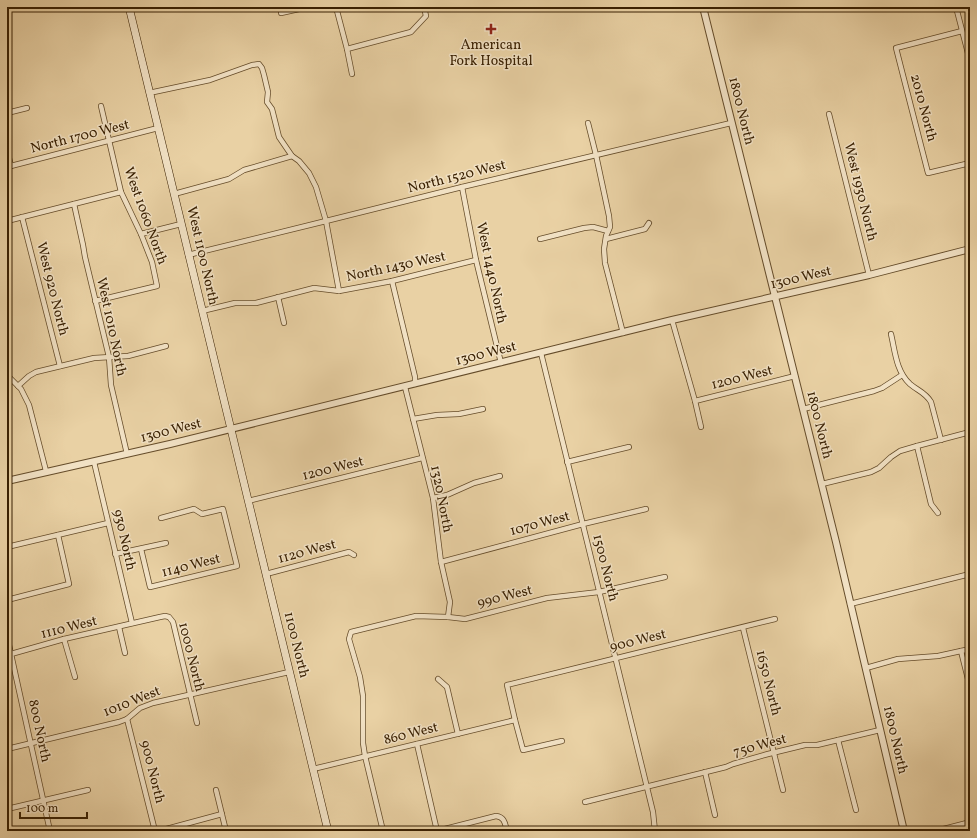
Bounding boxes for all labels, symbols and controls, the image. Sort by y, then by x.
marker: American Fork Hospital [485,23,497,35]
place label: American Fork Hospital [449,36,533,71]
street label: 2010 North [905,72,941,144]
street label: 1800 North [723,75,759,147]
street label: North 1700 West [29,115,132,158]
street label: West 1930 North [839,141,881,243]
street label: North 1520 West [406,156,508,198]
street label: West 1060 North [119,165,171,267]
street label: West 1100 North [181,205,223,307]
street label: West 1440 North [471,220,511,326]
street label: West 920 North [31,240,73,338]
street label: North 1430 West [345,247,448,287]
street label: 1300 West [769,262,834,294]
street label: West 1010 North [91,276,131,378]
street label: 1300 West [453,337,519,371]
street label: 1200 West [709,361,775,395]
street label: 1800 North [801,389,837,461]
street label: 1300 West [138,414,204,448]
street label: 1200 West [300,452,366,486]
street label: 1320 North [425,464,457,534]
street label: 1070 West [508,507,572,541]
street label: 930 North [108,508,140,572]
street label: 1500 North [587,532,623,604]
street label: 1120 West [276,535,338,569]
street label: 1140 West [159,549,223,583]
street label: 990 West [475,581,535,613]
street label: 1100 North [279,610,313,680]
street label: 1110 West [39,612,99,644]
street label: 1000 North [173,620,209,694]
street label: 900 West [608,625,668,657]
street label: 1650 North [751,648,785,718]
street label: 1010 West [100,682,164,722]
street label: 800 North [23,698,55,764]
street label: 1800 North [878,704,912,776]
street label: 860 West [382,718,440,750]
street label: 750 West [731,730,789,762]
street label: 900 North [135,738,169,806]
scale bar [20,794,87,820]
text: 100 m [26,801,59,817]

